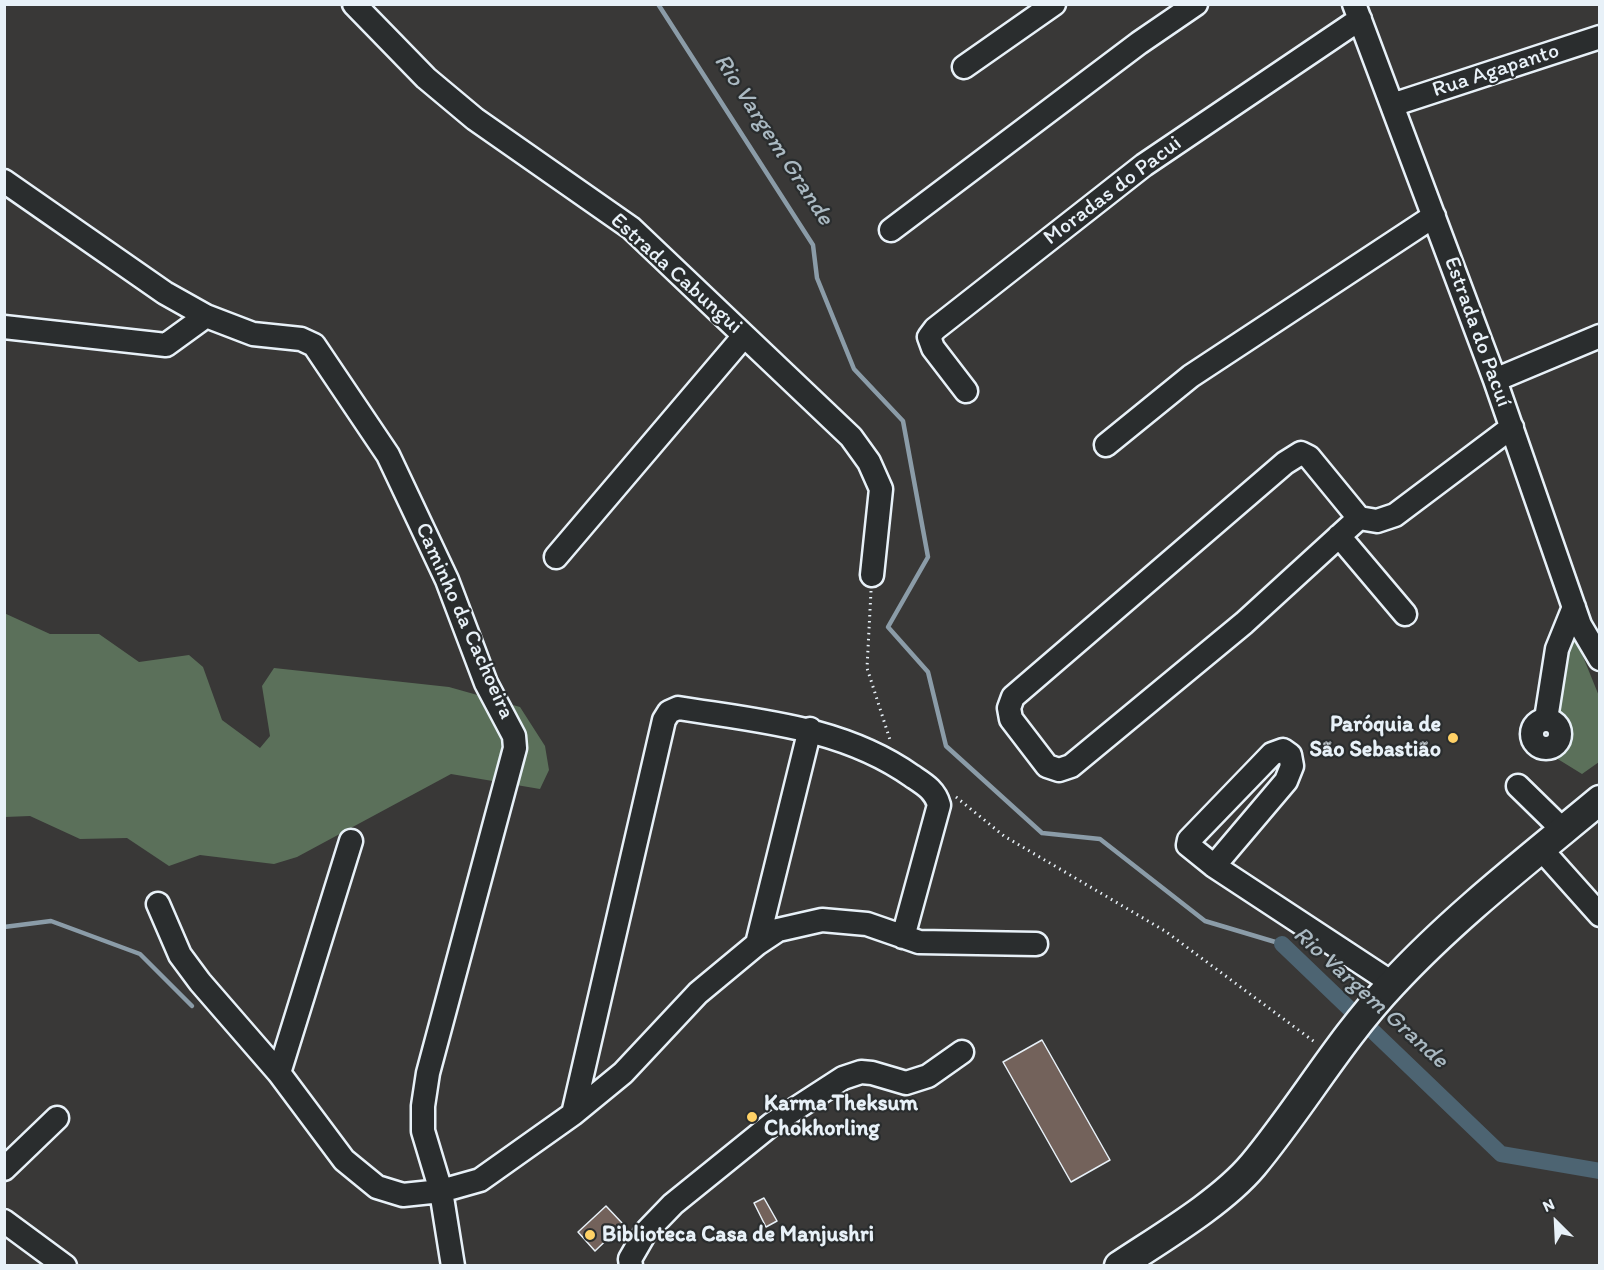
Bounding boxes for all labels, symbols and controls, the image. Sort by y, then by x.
street label: Rua Agapanto [1429,38,1563,104]
water label: Rio Vargem Grande [707,49,839,231]
street label: Moradas do Pacui [1039,131,1187,251]
street label: Estrada Cabungui [605,208,747,340]
street label: Estrada do Pacuí [1438,253,1516,411]
street label: Caminho da Cachoeira [409,519,519,723]
place label: Paróquia de São Sebastião [1309,712,1441,764]
marker: Paróquia de São Sebastião [1446,731,1460,745]
water label: Rio Vargem Grande [1287,921,1453,1075]
place label: Karma Theksum Chokhorling [764,1091,918,1142]
marker: Karma Theksum Chokhorling [745,1110,759,1124]
north arrow [1526,1192,1586,1252]
text: N [1540,1194,1557,1216]
place label: Biblioteca Casa de Manjushri [602,1222,874,1248]
marker: Biblioteca Casa de Manjushri [583,1228,597,1242]

